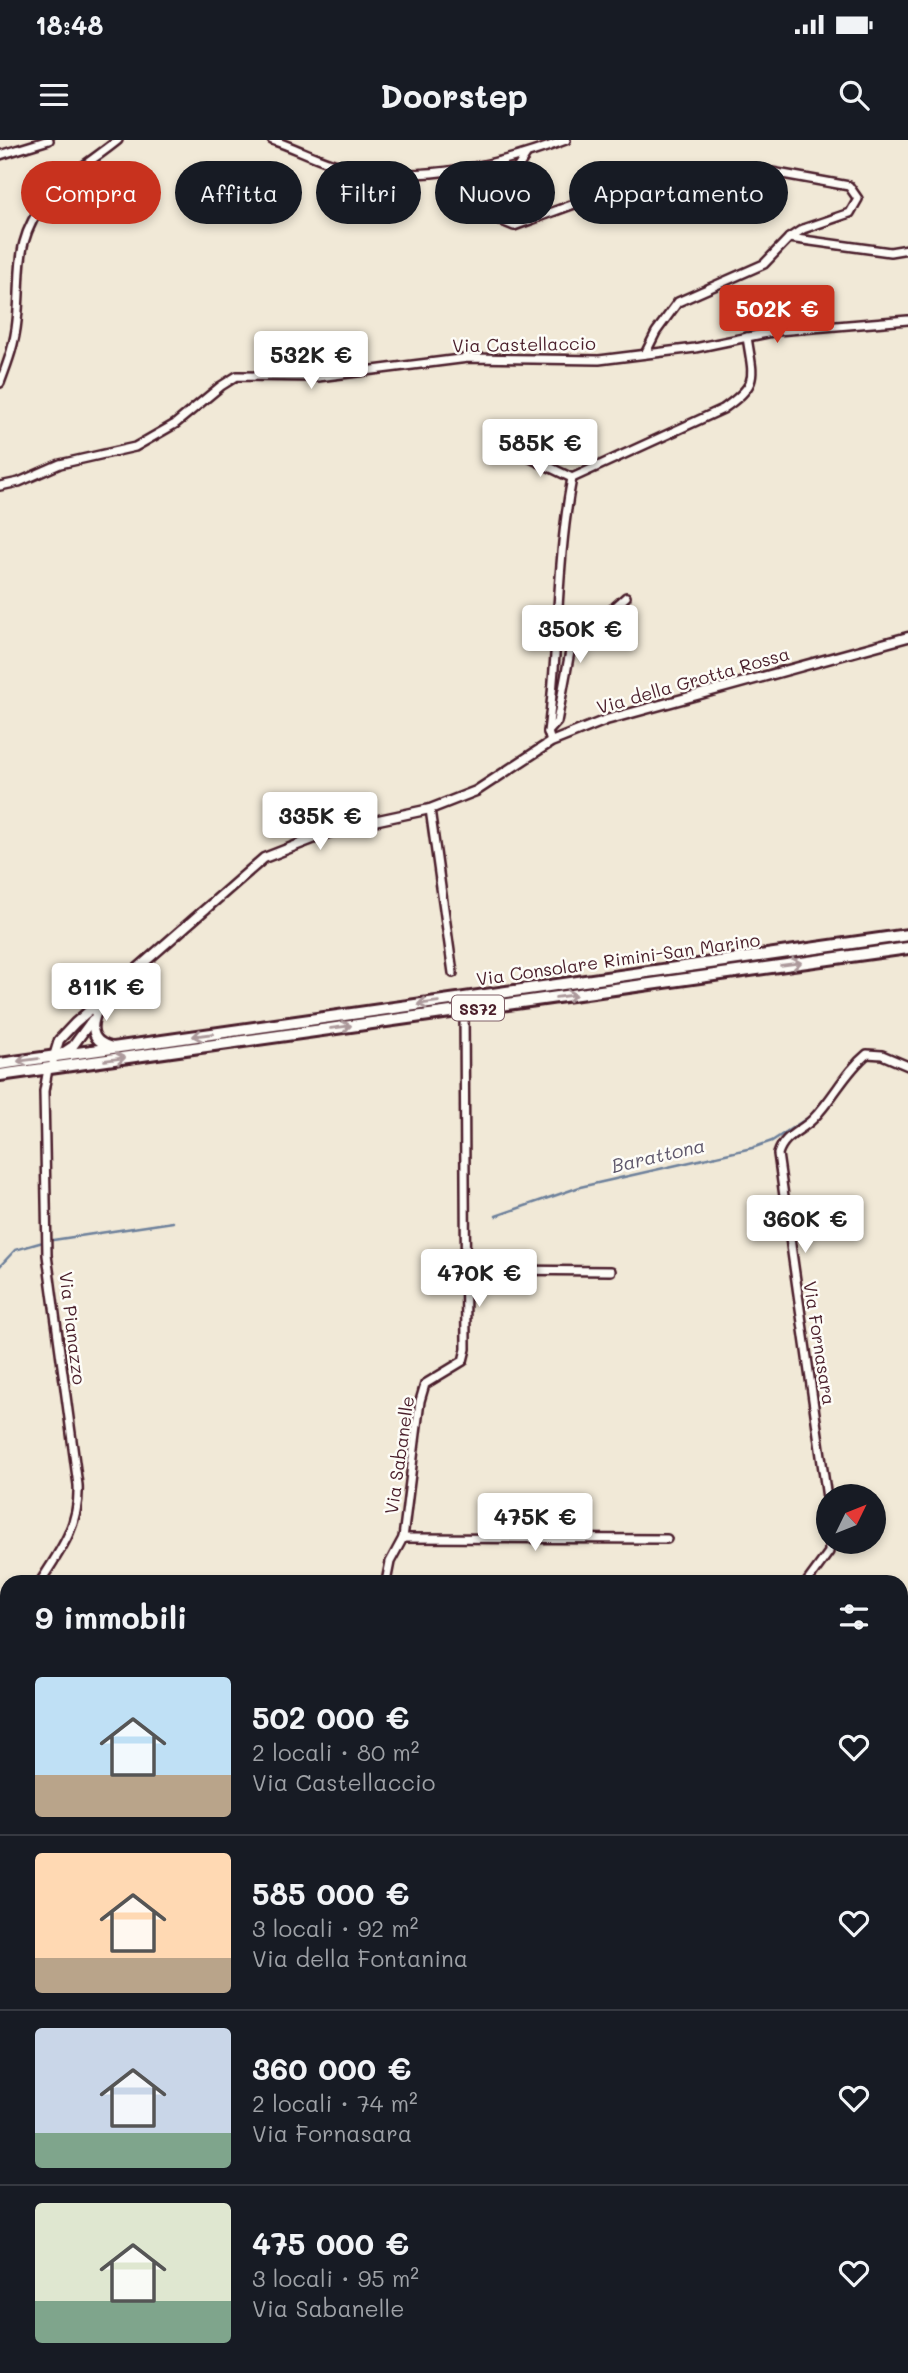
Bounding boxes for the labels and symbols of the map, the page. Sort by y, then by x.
pin: 502K € [720,286,834,345]
pin: 532K € [254,331,368,391]
street label: Via Castellaccio [452,331,596,357]
pin: 585K € [483,420,597,479]
pin: 350K € [523,606,637,665]
street label: Via della Grotta Rossa [594,641,792,719]
pin: 335K € [263,792,377,852]
street label: Via Consolare Rimini-San Marino [474,927,762,991]
one-way arrow [779,957,802,970]
pin: 811K € [49,964,163,1023]
one-way arrow [554,989,577,1002]
road number: SS72 [452,996,504,1020]
one-way arrow [417,997,440,1010]
one-way arrow [329,1021,351,1034]
one-way arrow [192,1029,215,1042]
one-way arrow [103,1052,126,1065]
one-way arrow [17,1054,40,1067]
water label: Barattona [609,1132,707,1178]
pin: 360K € [748,1196,862,1255]
pin: 470K € [422,1250,536,1309]
street label: Via Pianazzo [54,1270,92,1386]
street label: Via Fornasara [798,1279,842,1407]
street label: Via Sabanelle [379,1394,419,1516]
north arrow [816,1484,886,1554]
pin: 475K € [478,1494,592,1553]

